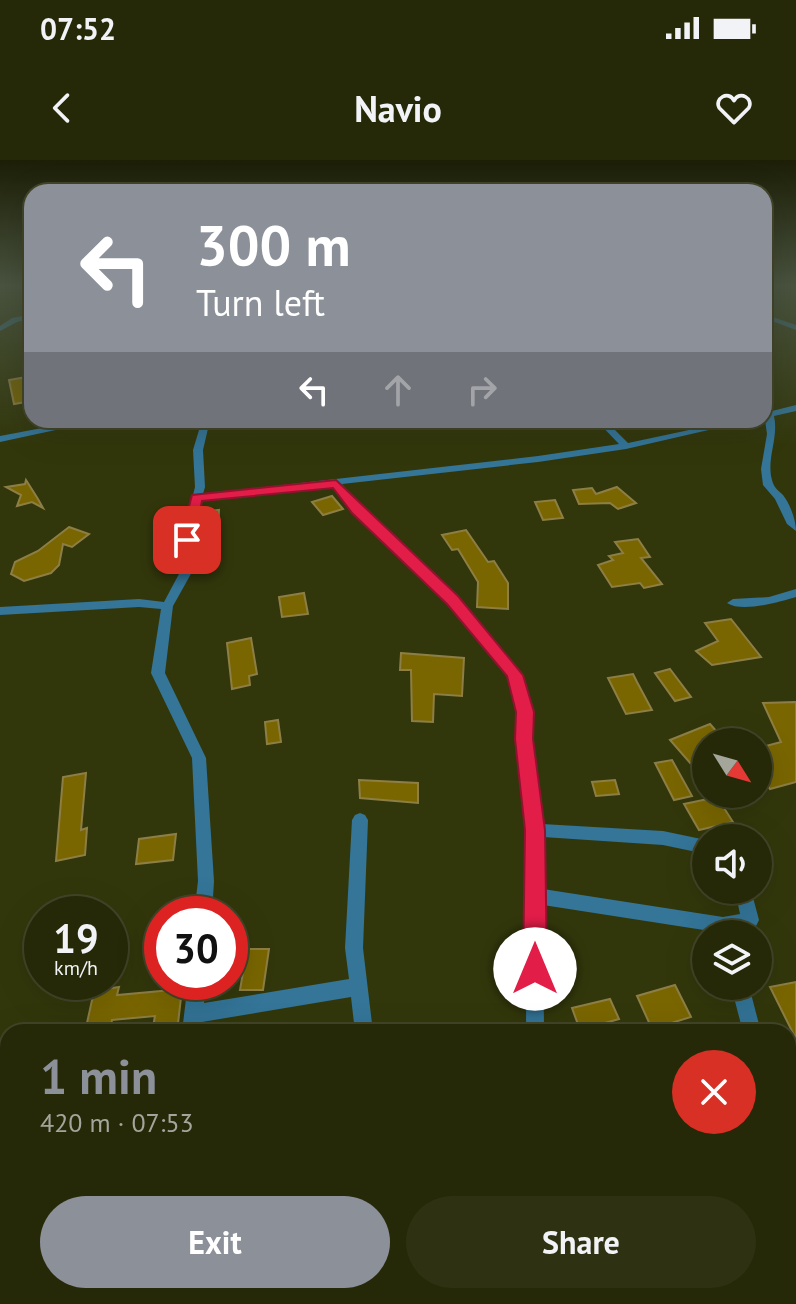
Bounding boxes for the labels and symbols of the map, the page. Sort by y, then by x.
pin [153,506,221,574]
north arrow [692,728,772,808]
speed limit sign: 30 [144,896,248,1000]
position arrow [493,927,577,1011]

